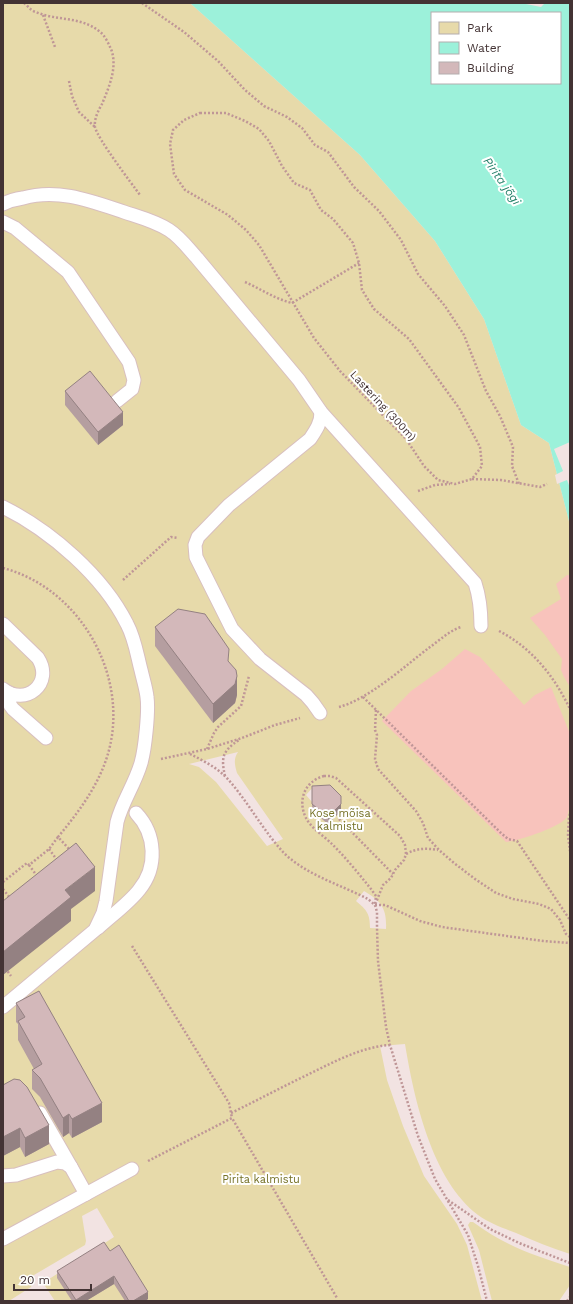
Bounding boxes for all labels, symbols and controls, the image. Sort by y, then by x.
legend [431,12,561,84]
text: Park [467,21,493,35]
text: Water [467,41,502,55]
text: Building [467,61,514,75]
water label: Pirita jõgi [480,154,524,208]
street label: Lastering (300m) [347,368,419,444]
park label: Kose mõisa kalmistu [309,807,371,833]
park label: Pirita kalmistu [222,1173,300,1186]
scale bar [14,1266,91,1292]
text: 20 m [20,1273,50,1287]

